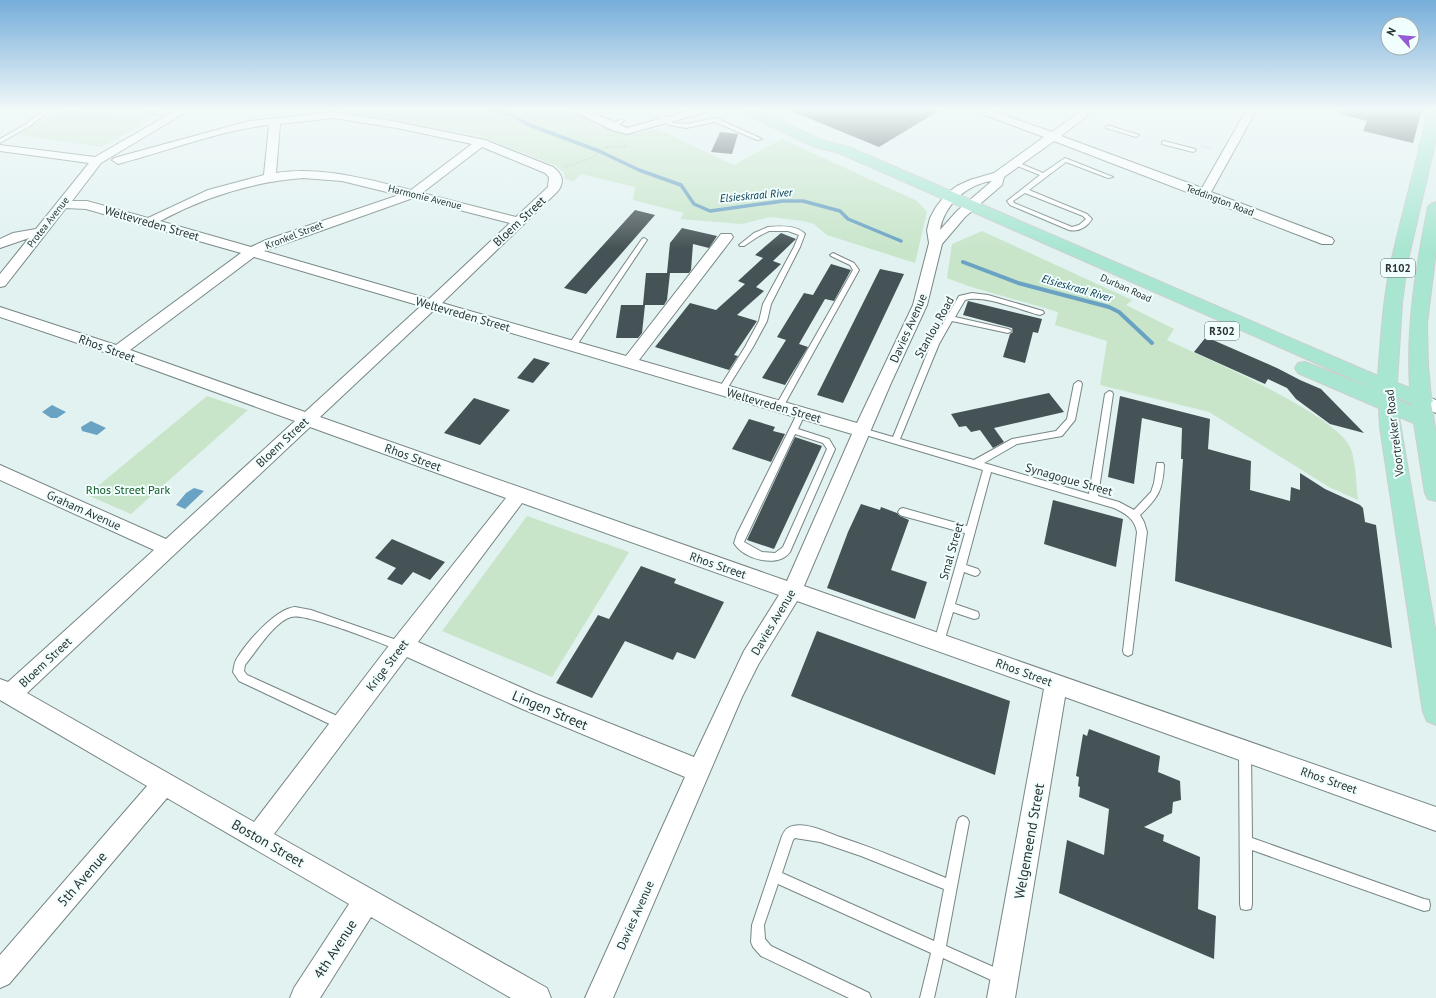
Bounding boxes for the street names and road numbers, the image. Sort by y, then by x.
street label: Teddington Road [1184,181,1256,219]
street label: Harmonie Avenue [387,182,463,212]
street label: Bloem Street [490,193,548,249]
street label: Protea Avenue [24,194,72,250]
street label: Weltevreden Street [103,202,201,244]
street label: Kronkel Street [263,218,325,252]
road number: R102 [1381,259,1415,277]
street label: Durban Road [1098,271,1154,305]
street label: Davies Avenue [886,291,930,365]
street label: Weltevreden Street [414,293,512,335]
street label: Stanlou Road [911,294,957,360]
road number: R302 [1205,322,1239,340]
street label: Rhos Street [77,331,137,365]
street label: Weltevreden Street [725,384,823,426]
street label: Voortrekker Road [1381,389,1407,478]
street label: Bloem Street [253,414,311,470]
street label: Rhos Street [383,440,443,474]
street label: Synagogue Street [1024,459,1114,499]
street label: Graham Avenue [44,487,124,533]
street label: Smal Street [936,520,966,582]
street label: Rhos Street [688,548,748,582]
street label: Davies Avenue [747,586,799,658]
street label: Bloem Street [16,634,74,690]
street label: Krige Street [363,636,411,694]
street label: Rhos Street [994,655,1054,689]
street label: Lingen Street [509,686,591,734]
street label: Rhos Street [1299,763,1359,797]
street label: Welgemeend Street [1010,782,1048,900]
street label: Boston Street [229,815,308,871]
street label: 5th Avenue [53,848,111,910]
street label: Davies Avenue [613,878,657,952]
street label: 4th Avenue [309,916,361,982]

